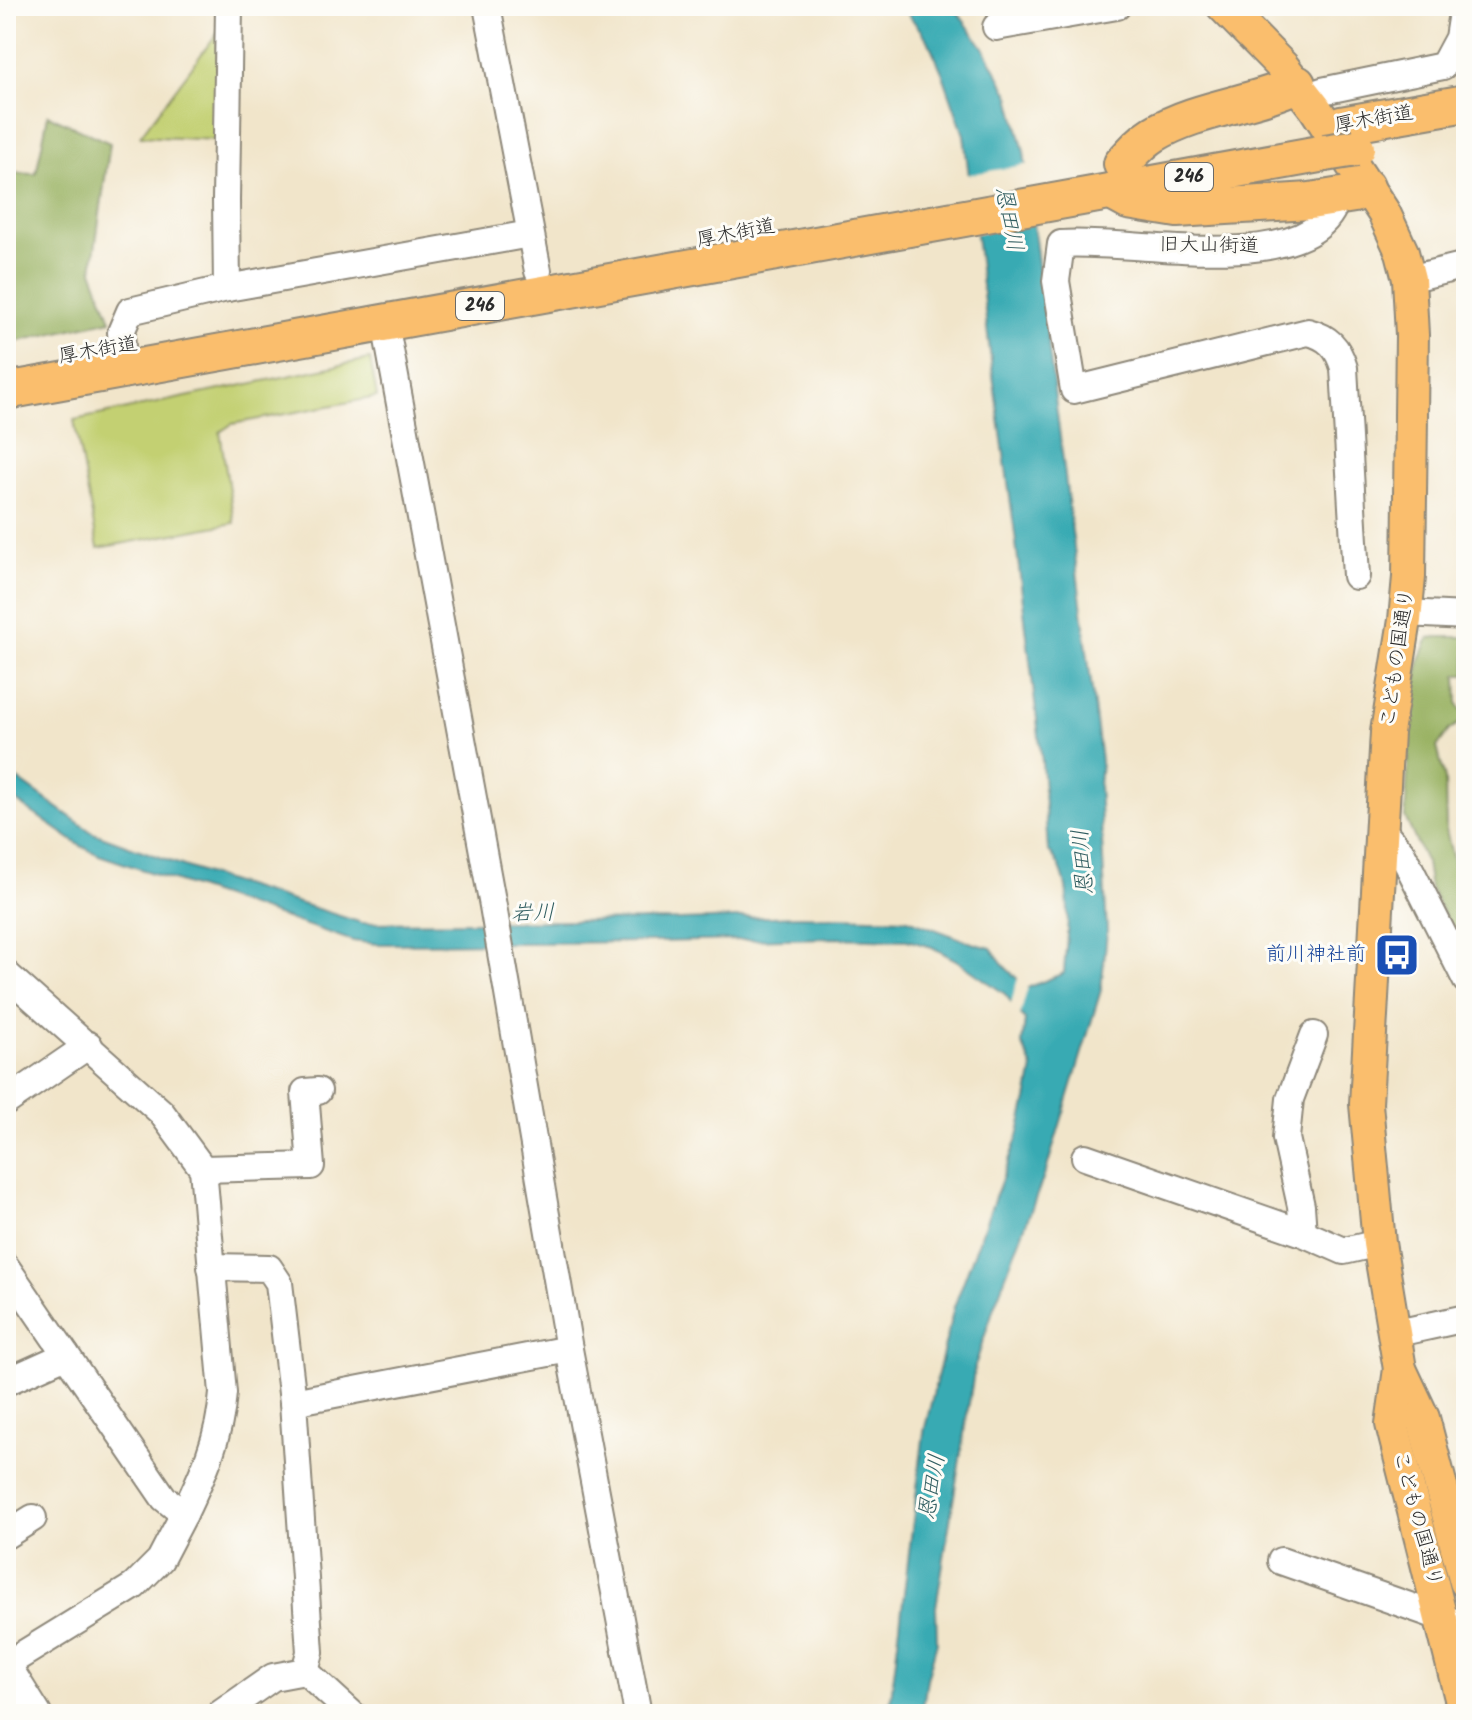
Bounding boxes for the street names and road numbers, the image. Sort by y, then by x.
street label: 厚木街道 [1332,97,1416,143]
road number: 246 [1165,163,1213,191]
street label: 厚木街道 [694,211,778,257]
street label: 旧大山街道 [1159,229,1259,263]
road number: 246 [456,292,504,320]
street label: 厚木街道 [56,328,140,374]
street label: こどもの国通り [1372,586,1424,730]
street label: こどもの国通り [1383,1447,1451,1591]

